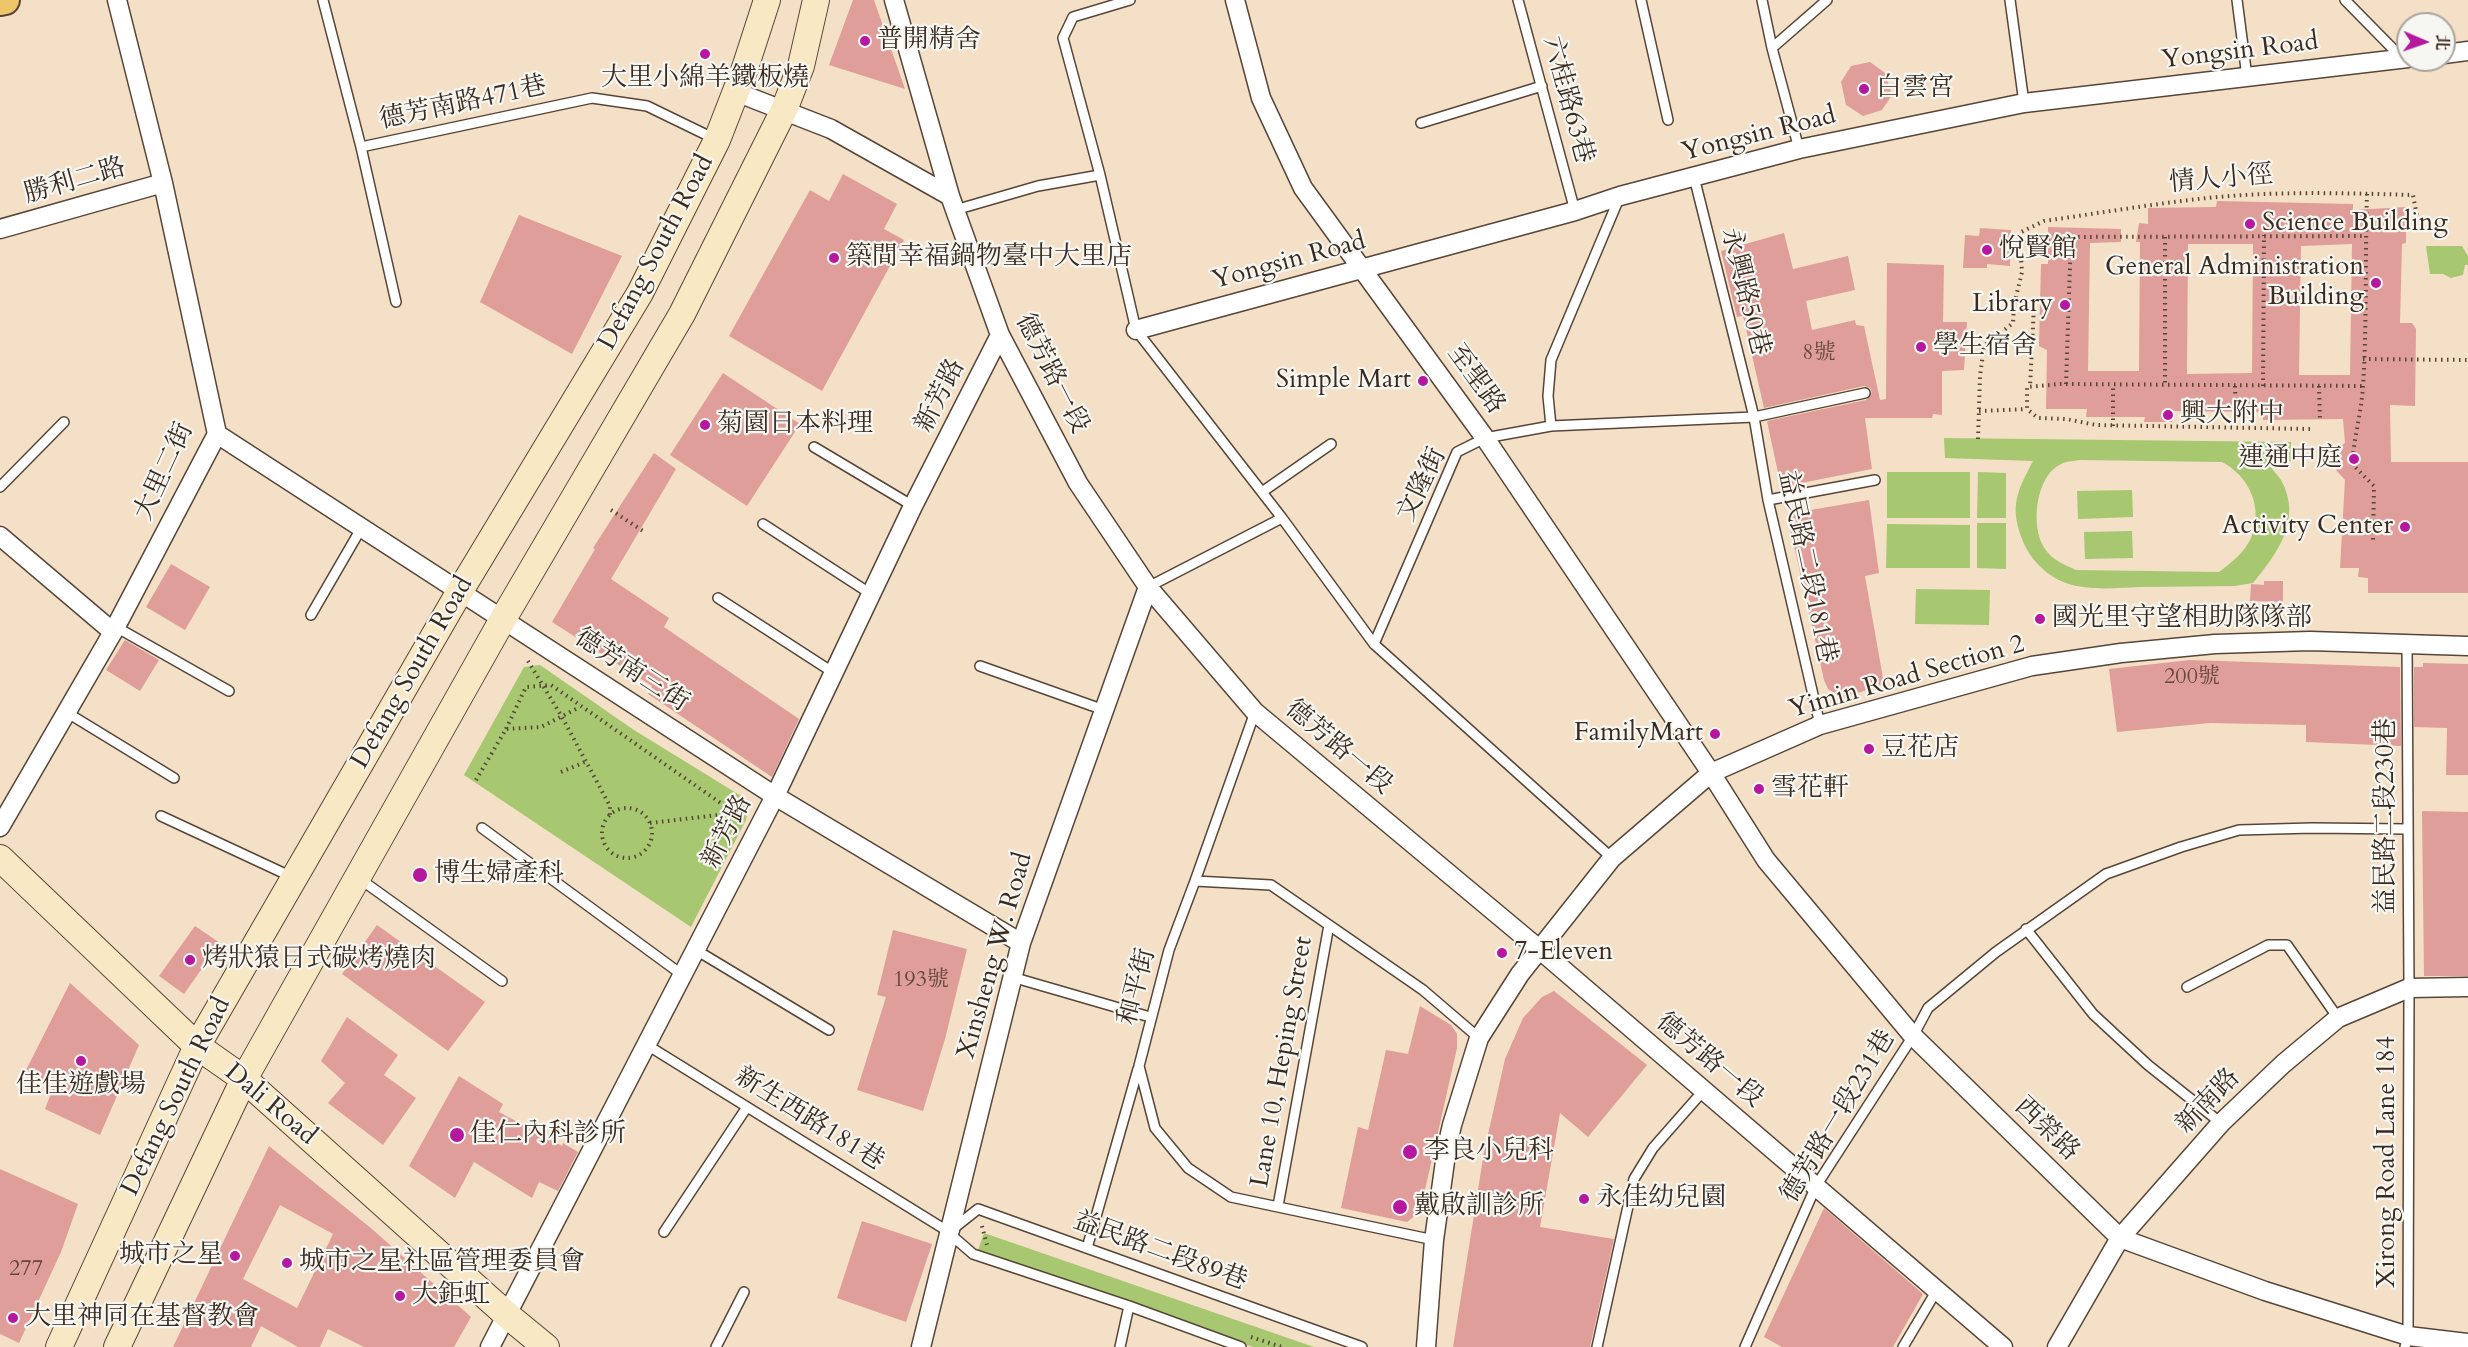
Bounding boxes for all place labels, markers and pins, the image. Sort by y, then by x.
place label: 普開精舍 [877,25,981,57]
marker: 普開精舍 [858,34,872,48]
marker: 大里小綿羊鐵板燒 [698,47,712,61]
place label: 大里小綿羊鐵板燒 [601,63,809,95]
place label: 白雲宮 [1876,73,1954,105]
marker: 白雲宮 [1857,82,1871,96]
place label: Science Building [2262,208,2448,240]
marker: Science Building [2243,217,2257,231]
place label: 悅賢館 [1999,234,2077,266]
place label: 築間幸福鍋物臺中大里店 [846,242,1132,274]
marker: 悅賢館 [1980,243,1994,257]
marker: 築間幸福鍋物臺中大里店 [827,251,841,265]
place label: General Administration Building [2105,252,2364,314]
marker: General Administration Building [2369,276,2383,290]
place label: Library [1972,289,2053,321]
marker: Library [2058,298,2072,312]
place label: 學生宿舍 [1933,331,2037,363]
marker: 學生宿舍 [1914,340,1928,354]
place label: Simple Mart [1276,365,1411,397]
marker: Simple Mart [1416,374,1430,388]
place label: 興大附中 [2180,399,2284,431]
marker: 興大附中 [2161,408,2175,422]
place label: 菊園日本料理 [717,409,873,441]
marker: 菊園日本料理 [698,418,712,432]
place label: 連通中庭 [2238,443,2342,475]
marker: 連通中庭 [2347,452,2361,466]
place label: Activity Center [2222,511,2393,543]
marker: Activity Center [2398,520,2412,534]
place label: 國光里守望相助隊隊部 [2052,603,2312,635]
marker: 國光里守望相助隊隊部 [2033,612,2047,626]
place label: FamilyMart [1574,718,1703,750]
marker: FamilyMart [1708,727,1722,741]
place label: 豆花店 [1881,733,1959,765]
marker: 豆花店 [1862,742,1876,756]
place label: 雪花軒 [1771,773,1849,805]
marker: 雪花軒 [1752,782,1766,796]
place label: 博生婦產科 [434,859,564,891]
marker: 博生婦產科 [411,866,429,884]
place label: 7-Eleven [1514,937,1613,969]
place label: 烤狀猿日式碳烤燒肉 [202,944,436,976]
marker: 7-Eleven [1495,946,1509,960]
marker: 烤狀猿日式碳烤燒肉 [183,953,197,967]
marker: 佳佳遊戲場 [74,1054,88,1068]
place label: 佳佳遊戲場 [16,1070,146,1102]
place label: 佳仁內科診所 [470,1119,626,1151]
marker: 佳仁內科診所 [448,1126,466,1144]
place label: 李良小兒科 [1424,1136,1554,1168]
marker: 李良小兒科 [1401,1143,1419,1161]
place label: 永佳幼兒園 [1596,1183,1726,1215]
place label: 戴啟訓診所 [1414,1191,1544,1223]
marker: 永佳幼兒園 [1577,1192,1591,1206]
marker: 戴啟訓診所 [1391,1198,1409,1216]
place label: 城市之星 [119,1240,223,1272]
place label: 城市之星社區管理委員會 [299,1247,585,1279]
marker: 城市之星 [228,1249,242,1263]
marker: 城市之星社區管理委員會 [280,1256,294,1270]
place label: 大鉅虹 [412,1280,490,1312]
marker: 大鉅虹 [393,1289,407,1303]
place label: 大里神同在基督教會 [25,1302,259,1334]
marker: 大里神同在基督教會 [6,1311,20,1325]

